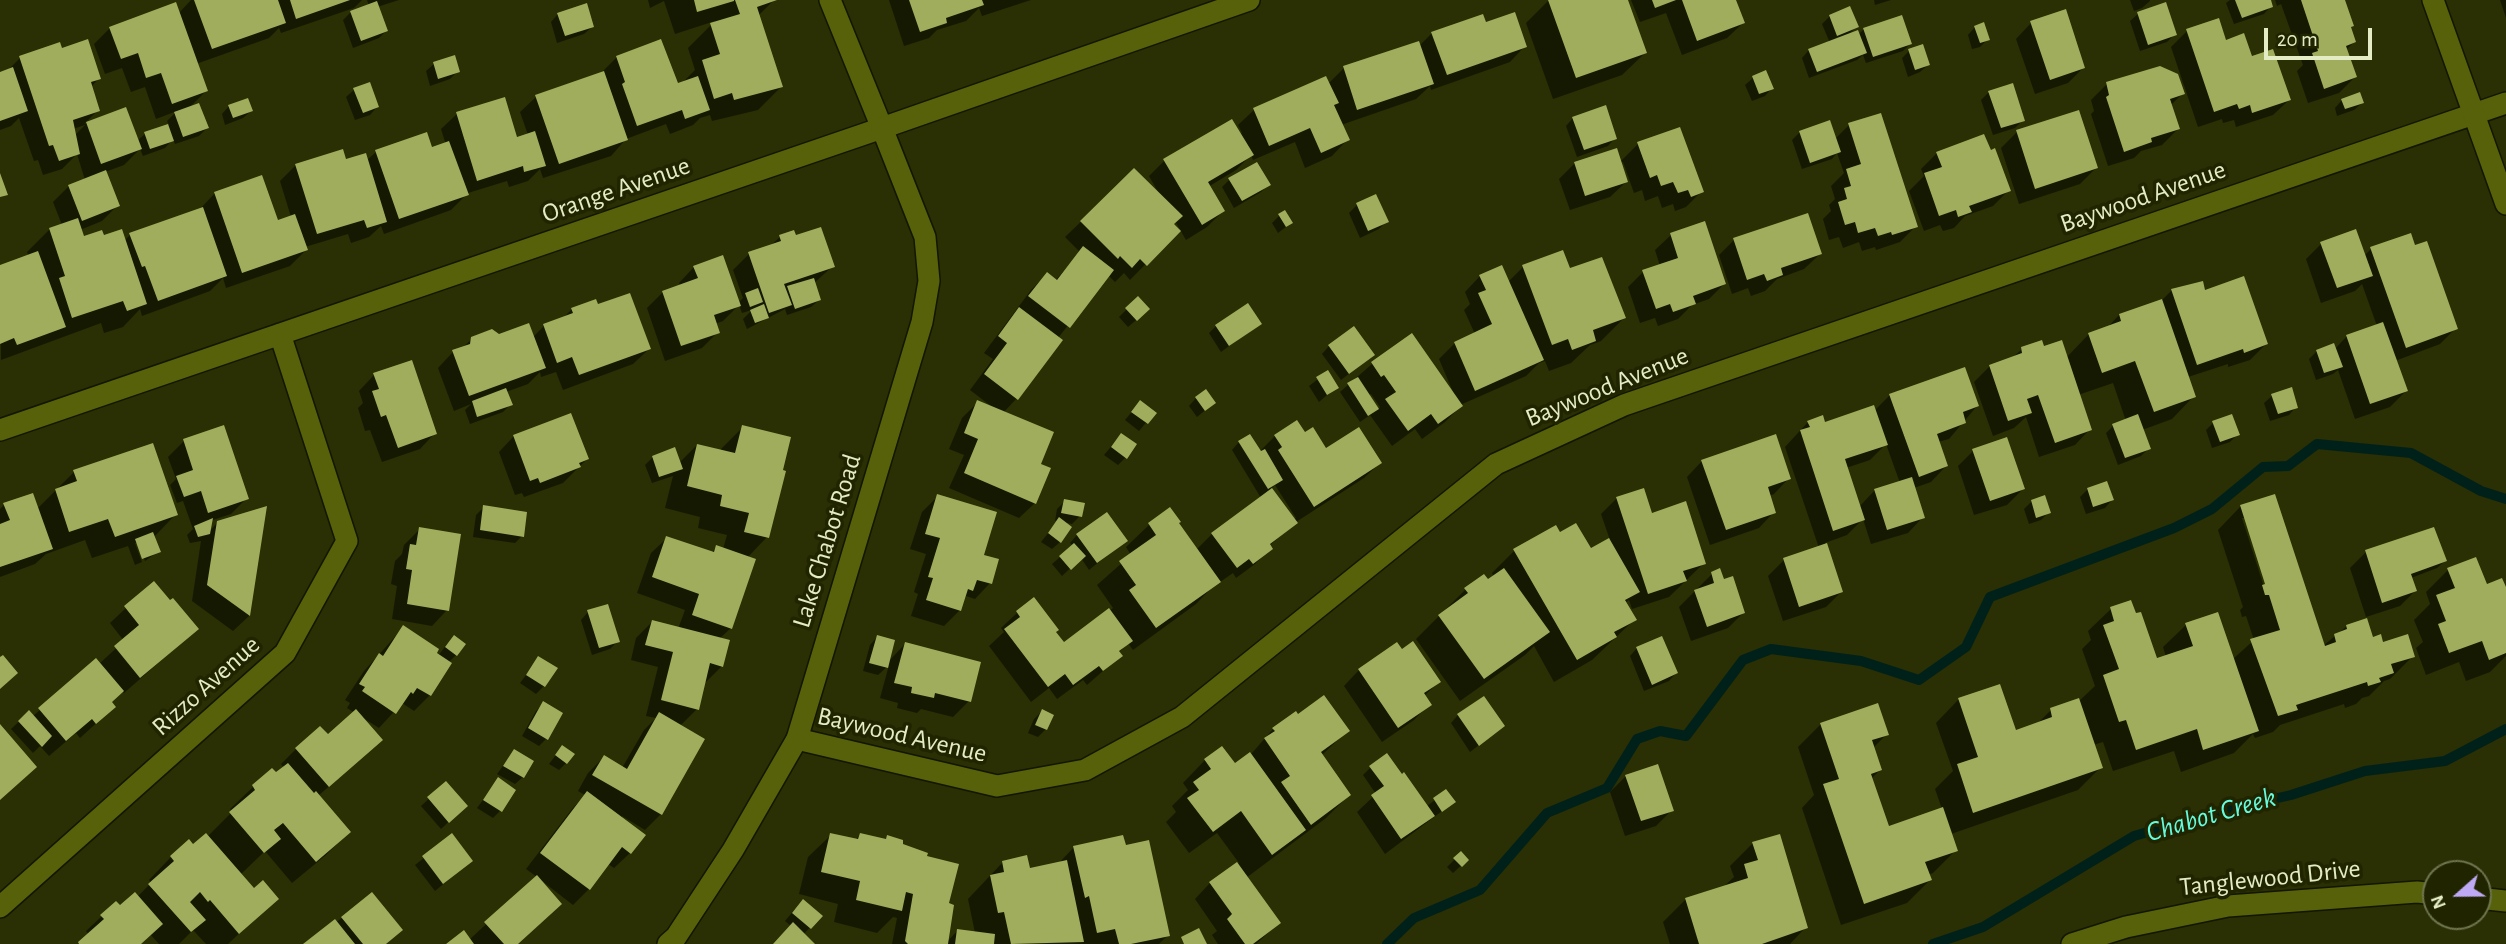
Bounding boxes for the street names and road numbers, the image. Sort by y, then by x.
street label: Orange Avenue [538,150,694,230]
street label: Baywood Avenue [2056,154,2230,240]
street label: Baywood Avenue [1521,340,1693,434]
street label: Lake Chabot Road [786,450,868,632]
street label: Rizzo Avenue [146,629,266,743]
street label: Baywood Avenue [814,700,990,770]
street label: Tanglewood Drive [2178,853,2362,903]

